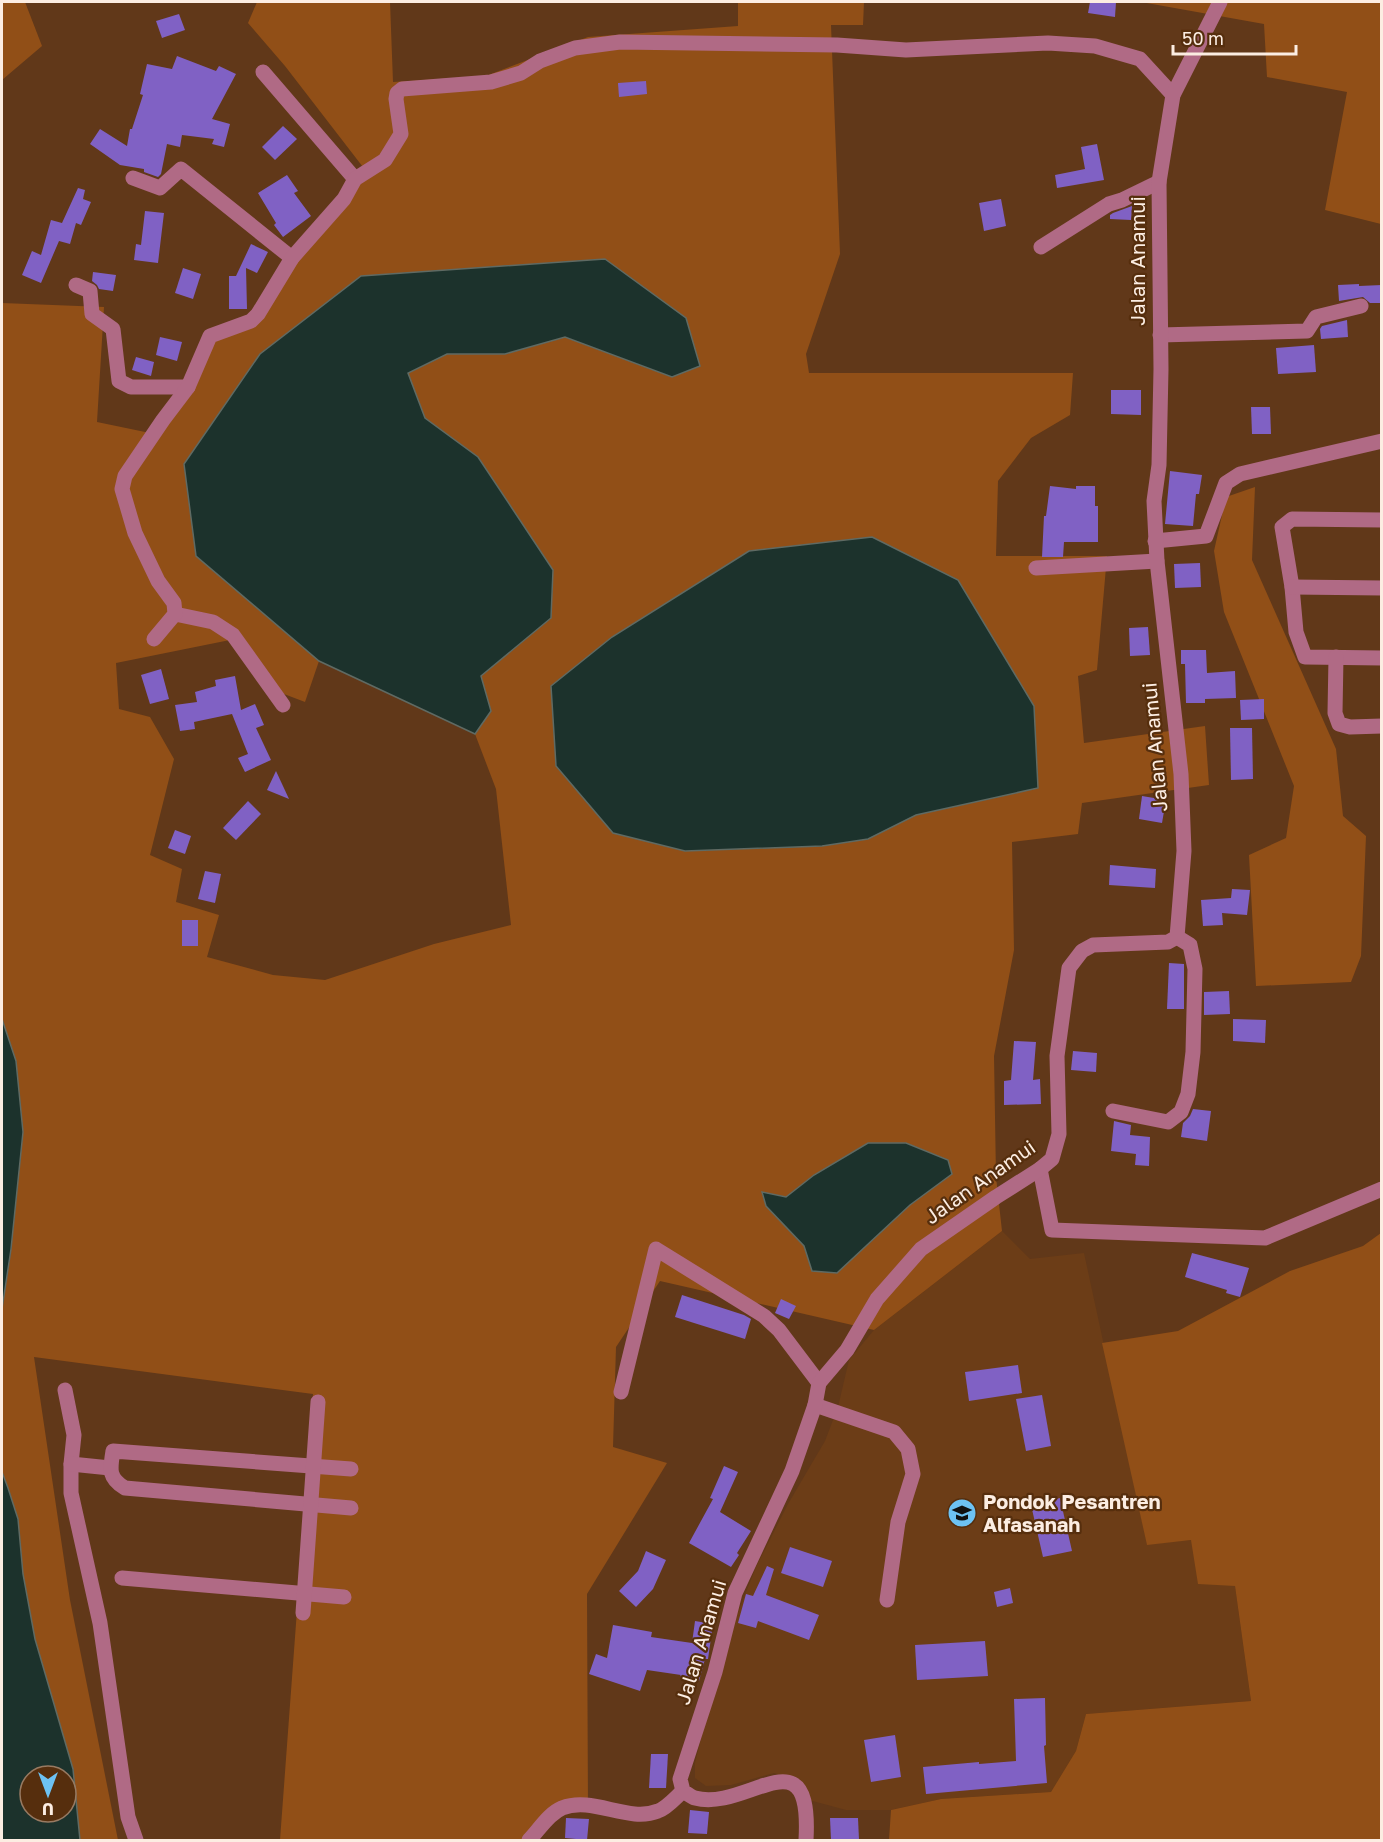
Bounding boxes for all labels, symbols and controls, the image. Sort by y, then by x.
scale bar [1173,18,1296,56]
text: 50 m [1182,27,1224,49]
street label: Jalan Anamui [1125,196,1149,326]
street label: Jalan Anamui [1136,682,1172,813]
street label: Jalan Anamui [919,1134,1039,1228]
place label: Pondok Pesantren Alfasanah [983,1489,1161,1536]
school or university icon: Pondok Pesantren Alfasanah [946,1497,978,1529]
street label: Jalan Anamui [670,1576,730,1707]
north arrow [18,1764,78,1824]
text: U [42,1799,54,1819]

